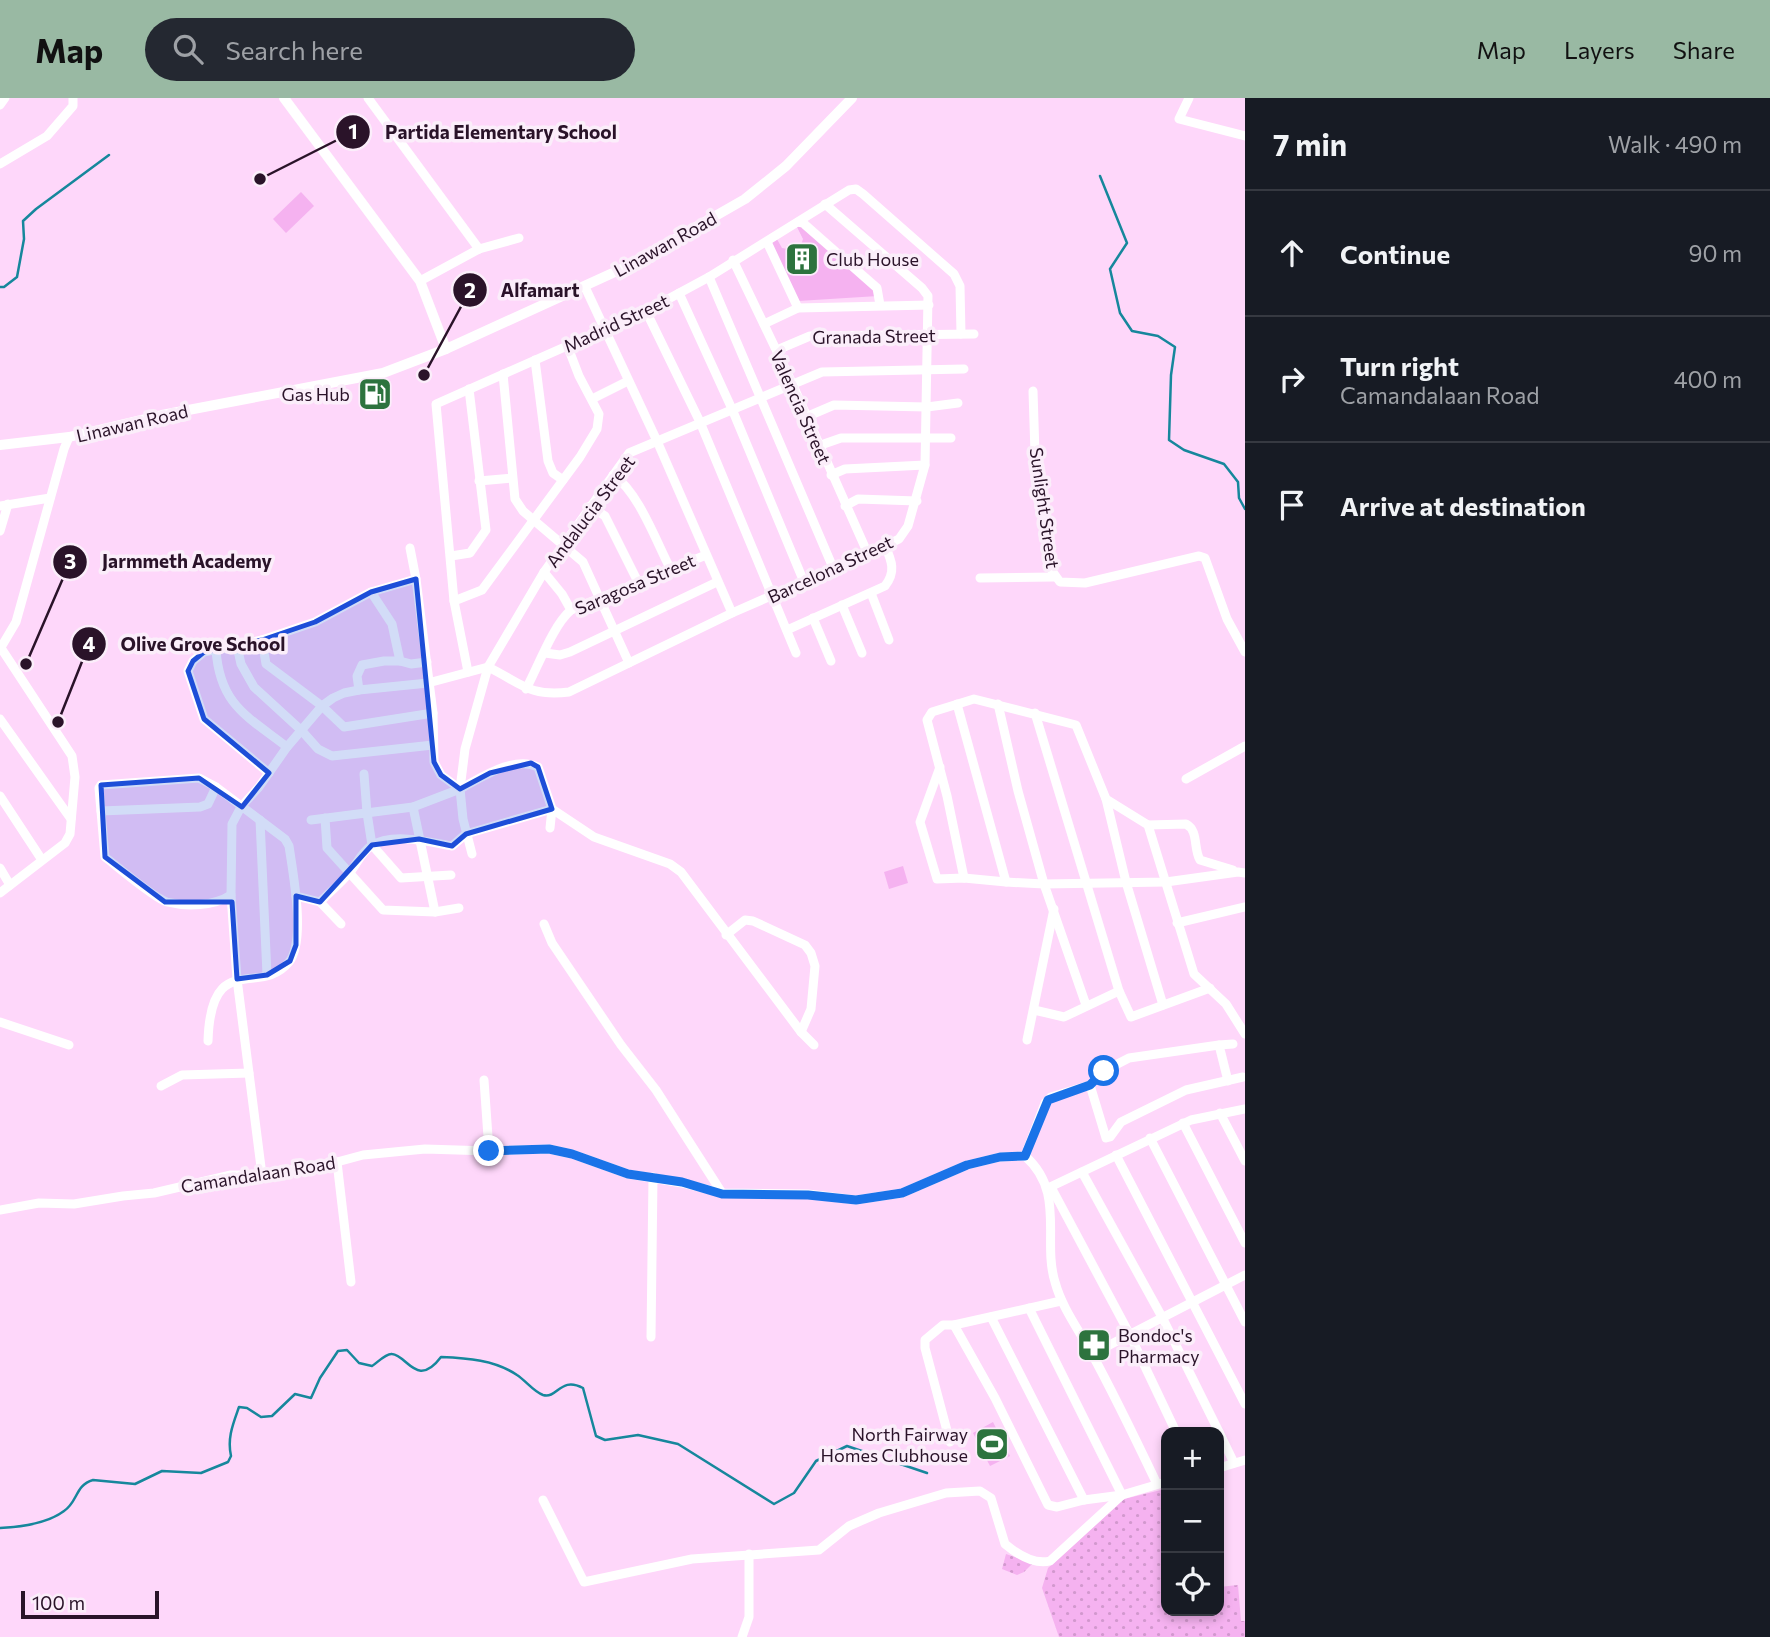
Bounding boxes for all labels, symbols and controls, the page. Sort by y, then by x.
search box [145,18,635,81]
text: Map [35,29,103,70]
icon: search [169,30,207,68]
text: Search here [225,34,363,65]
text: Map [1477,35,1526,64]
text: Layers [1564,35,1635,64]
text: Share [1673,35,1735,64]
callout: Partida Elementary School [336,112,631,152]
text: 1 [348,118,358,143]
text: Partida Elementary School [385,120,617,143]
text: 7 min [1273,125,1347,162]
text: Walk · 490 m [1608,130,1742,158]
street label: Linawan Road [610,207,720,281]
icon: ahead [1273,234,1311,272]
text: Continue [1340,238,1450,269]
text: 90 m [1689,239,1742,267]
building icon: Club House [783,240,821,278]
place label: Club House [826,248,919,270]
callout: Alfamart [452,270,594,310]
text: 2 [464,277,476,302]
text: Alfamart [501,278,579,301]
street label: Madrid Street [560,289,672,357]
street label: Granada Street [812,324,936,348]
street label: Valencia Street [766,347,836,467]
text: Turn right [1340,350,1459,381]
icon: right [1273,360,1311,398]
text: 400 m [1674,365,1742,393]
fuel station icon: Gas Hub [356,375,394,413]
text: Camandalaan Road [1340,381,1540,409]
place label: Gas Hub [282,383,350,405]
street label: Linawan Road [74,399,190,447]
street label: Sunlight Street [1026,446,1064,570]
street label: Andalucia Street [541,451,639,571]
icon: arrive [1273,486,1311,524]
text: Arrive at destination [1340,490,1586,521]
street label: Barcelona Street [764,530,896,608]
callout: Jarmmeth Academy [53,542,286,582]
text: 3 [64,548,76,573]
text: Jarmmeth Academy [102,549,273,572]
street label: Saragosa Street [572,549,698,619]
callout: Olive Grove School [72,624,300,664]
text: 4 [83,631,96,656]
text: Olive Grove School [121,632,285,655]
route start [1088,1055,1119,1086]
route end [473,1135,504,1166]
street label: Camandalaan Road [179,1151,337,1197]
place label: Bondoc's Pharmacy [1118,1324,1200,1367]
pharmacy icon: Bondoc's Pharmacy [1075,1326,1113,1364]
place label: North Fairway Homes Clubhouse [821,1423,968,1466]
sports icon: North Fairway Homes Clubhouse [973,1425,1011,1463]
map controls [1161,1427,1224,1616]
button: + [1161,1427,1224,1490]
button: − [1161,1490,1224,1553]
button: locate [1161,1553,1224,1616]
scale bar [21,1588,159,1620]
text: 100 m [32,1591,85,1614]

